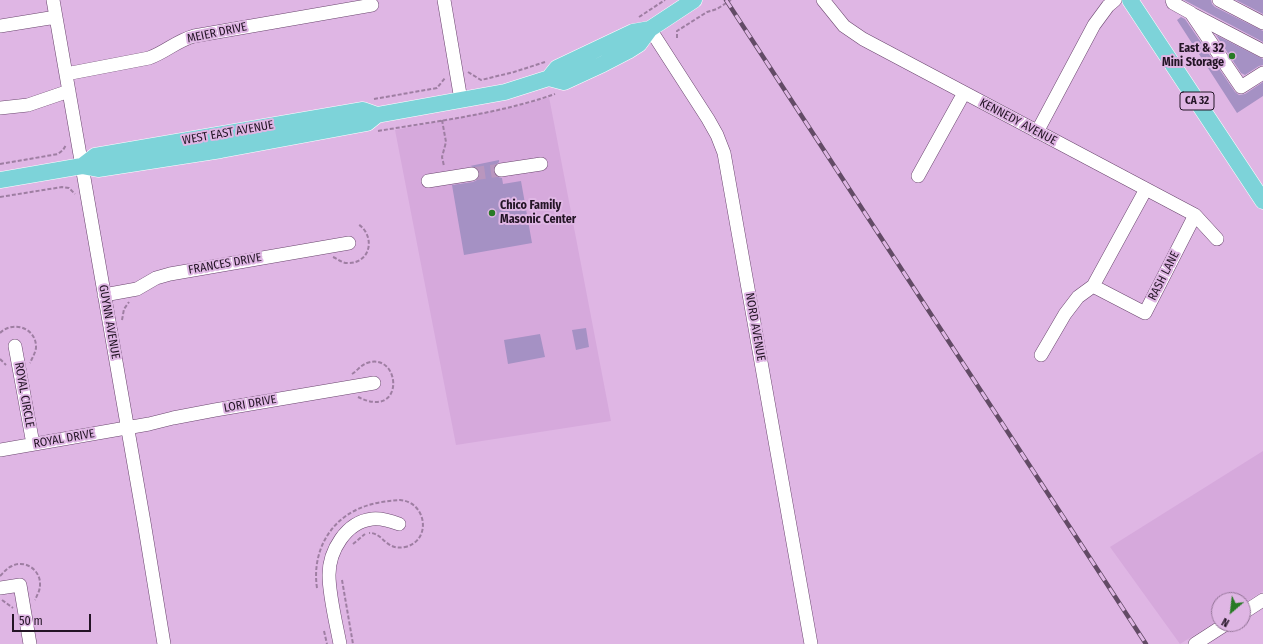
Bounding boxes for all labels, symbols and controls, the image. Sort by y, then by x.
street label: MEIER DRIVE [186,20,248,46]
place label: East & 32 Mini Storage [1162,42,1224,70]
marker: East & 32 Mini Storage [1227,51,1237,61]
road number: CA 32 [1180,92,1214,110]
street label: KENNEDY AVENUE [977,96,1059,148]
street label: WEST EAST AVENUE [181,118,275,148]
place label: Chico Family Masonic Center [500,199,576,227]
marker: Chico Family Masonic Center [487,208,497,218]
street label: RASH LANE [1145,249,1183,303]
street label: FRANCES DRIVE [187,250,263,278]
street label: GUYNN AVENUE [95,284,123,360]
street label: NORD AVENUE [742,292,768,362]
street label: ROYAL CIRCLE [11,361,37,429]
street label: LORI DRIVE [223,392,277,416]
street label: ROYAL DRIVE [32,427,96,451]
north arrow [1211,592,1251,632]
scale bar [14,606,93,632]
text: 50 m [19,614,43,628]
text: N [1220,615,1232,629]

